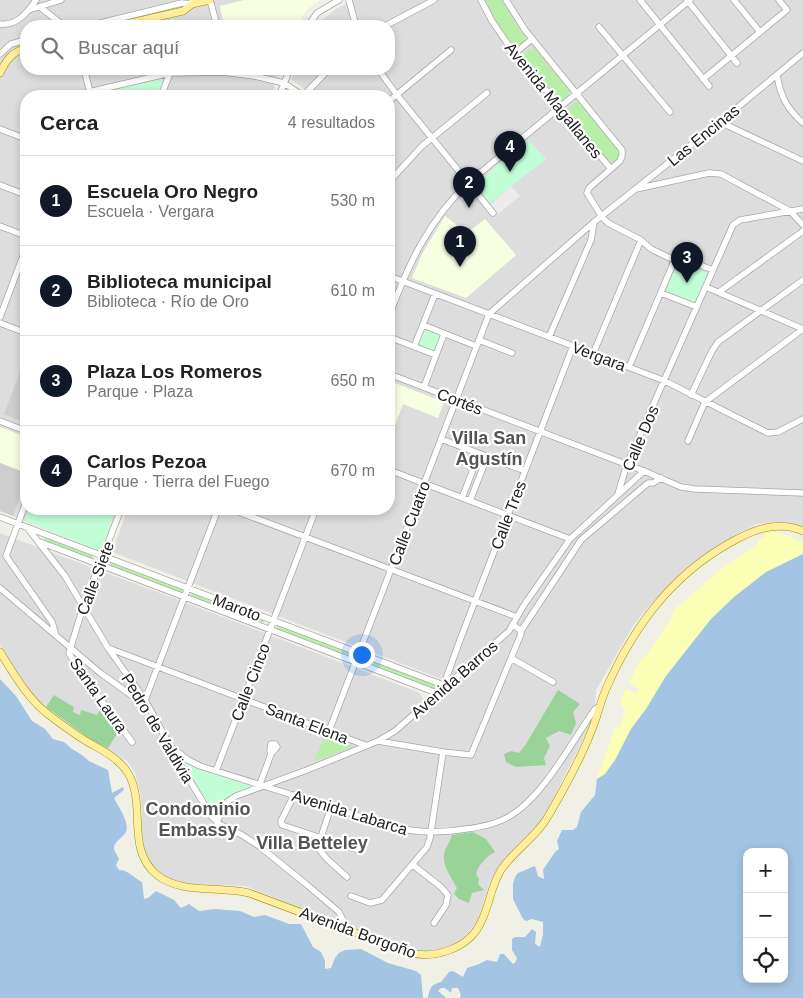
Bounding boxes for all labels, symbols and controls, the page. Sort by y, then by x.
search box [20,20,395,75]
icon: search [38,34,66,62]
text: Buscar aquí [78,37,179,58]
street label: Avenida Magallanes [502,39,605,162]
street label: Las Encinas [664,101,743,169]
text: Cerca [40,111,98,134]
text: 4 resultados [288,114,375,131]
pin: 4 [494,131,526,172]
pin: 2 [453,167,485,208]
text: Escuela Oro Negro [87,181,258,202]
text: 1 [52,192,60,209]
text: 530 m [331,192,375,209]
text: Escuela · Vergara [87,203,214,220]
pin: 1 [444,226,476,267]
pin: 3 [671,242,703,283]
text: Biblioteca municipal [87,271,272,292]
text: 2 [52,282,60,299]
text: 610 m [331,282,375,299]
text: Biblioteca · Río de Oro [87,293,249,310]
street label: Vergara [570,338,628,374]
text: Plaza Los Romeros [87,361,262,382]
text: 3 [52,372,60,389]
text: 650 m [331,372,375,389]
text: Parque · Plaza [87,383,193,400]
street label: Cortés [435,385,485,418]
street label: Calle Dos [619,403,662,473]
district label: Villa San Agustín [452,428,526,469]
text: Carlos Pezoa [87,451,206,472]
text: 4 [52,462,60,479]
text: 670 m [331,462,375,479]
text: Parque · Tierra del Fuego [87,473,269,490]
street label: Calle Cuatro [386,479,433,568]
street label: Calle Tres [488,479,529,552]
street label: Calle Siete [74,539,117,617]
street label: Maroto [211,591,263,624]
street label: Avenida Barros [408,637,501,722]
street label: Calle Cinco [228,641,273,723]
your location [349,642,375,668]
street label: Santa Laura [67,655,131,736]
street label: Pedro de Valdivia [118,671,197,786]
street label: Santa Elena [263,700,351,747]
street label: Avenida Labarca [290,787,410,838]
district label: Condominio Embassy [146,799,250,840]
district label: Villa Betteley [256,833,368,853]
map controls [743,848,788,983]
button: + [743,848,788,893]
button: − [743,893,788,938]
street label: Avenida Borgoño [297,904,418,961]
button: locate [743,938,788,983]

